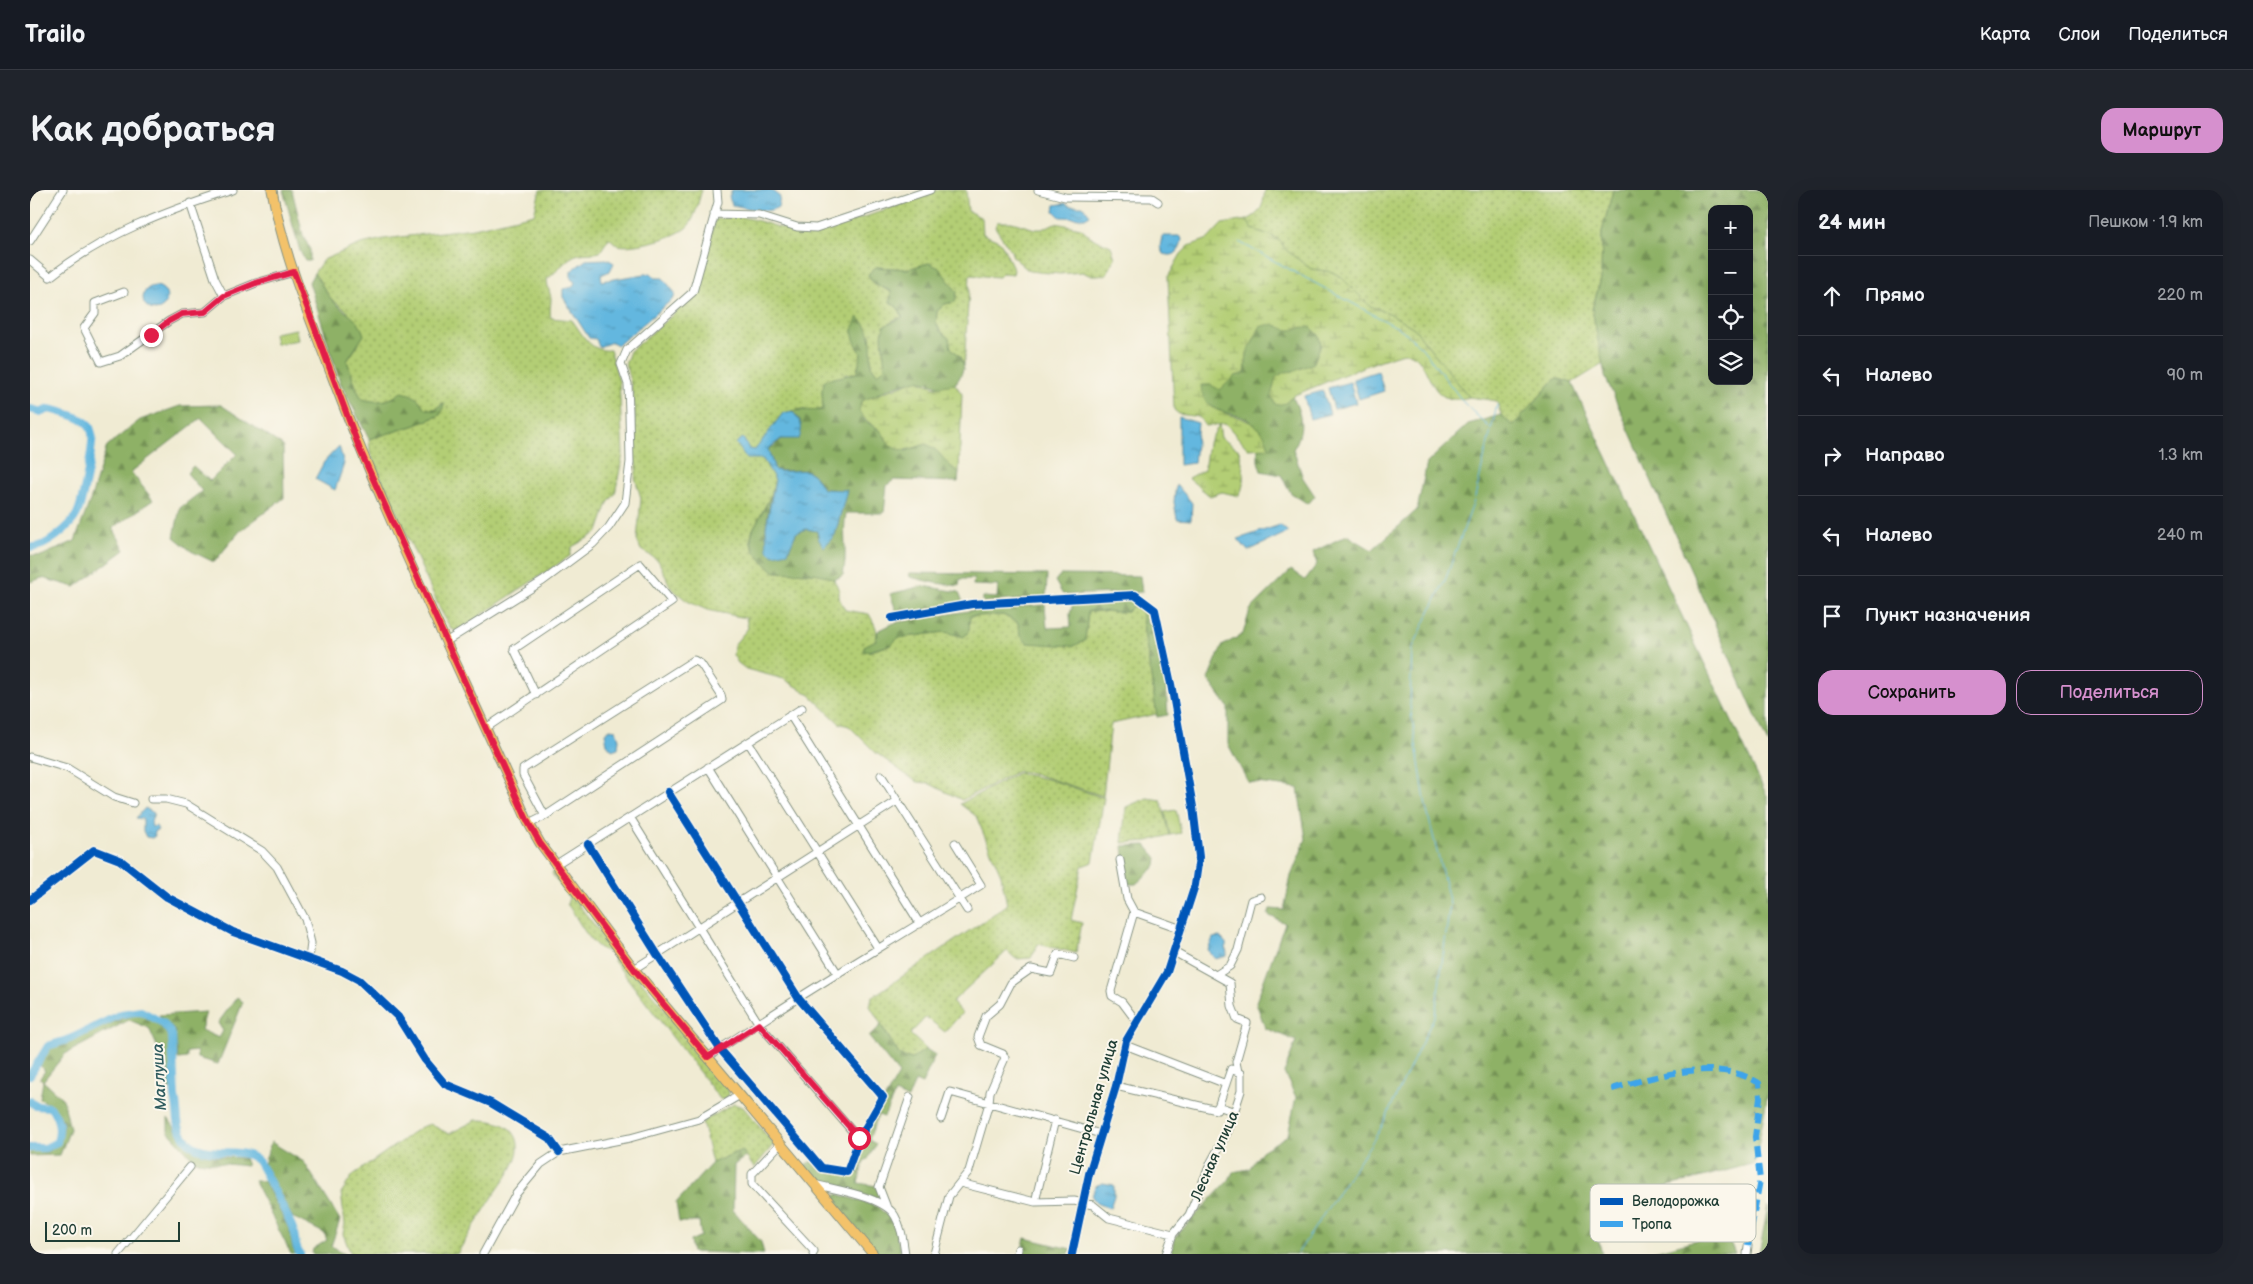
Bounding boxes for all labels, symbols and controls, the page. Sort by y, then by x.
text: Trailo [25,20,85,49]
text: Карта [1980,24,2030,45]
text: Слои [2058,24,2100,45]
text: Поделиться [2128,24,2228,45]
button: Маршрут [2101,108,2223,153]
text: Как добраться [30,109,276,152]
map controls [1708,205,1753,385]
button: + [1708,205,1753,250]
text: 24 мин [1818,210,1886,235]
text: Пешком · 1.9 km [2088,213,2203,232]
button: − [1708,250,1753,295]
icon: ahead [1818,282,1846,310]
text: Прямо [1865,284,1925,307]
text: 220 m [2157,286,2203,305]
button: locate [1708,295,1753,340]
route end [140,324,163,347]
button: layers [1708,340,1753,385]
icon: left [1818,362,1846,390]
text: Налево [1865,364,1932,387]
text: 90 m [2167,366,2203,385]
icon: right [1818,442,1846,470]
text: Направо [1865,444,1945,467]
text: 1.3 km [2158,446,2203,465]
icon: left [1818,522,1846,550]
text: Налево [1865,524,1932,547]
text: 240 m [2157,526,2203,545]
icon: arrive [1818,602,1846,630]
text: Пункт назначения [1865,604,2030,627]
button: Сохранить [1818,670,2006,715]
button: Поделиться [2016,670,2203,715]
street label: Центральная улица [1066,1037,1122,1177]
water label: Маглуша [149,1043,171,1111]
street label: Лесная улица [1186,1108,1243,1205]
route start [848,1127,871,1150]
legend [1590,1184,1756,1242]
text: Велодорожка [1632,1193,1720,1210]
text: Тропа [1632,1216,1672,1233]
scale bar [45,1219,180,1242]
text: 200 m [52,1222,92,1239]

